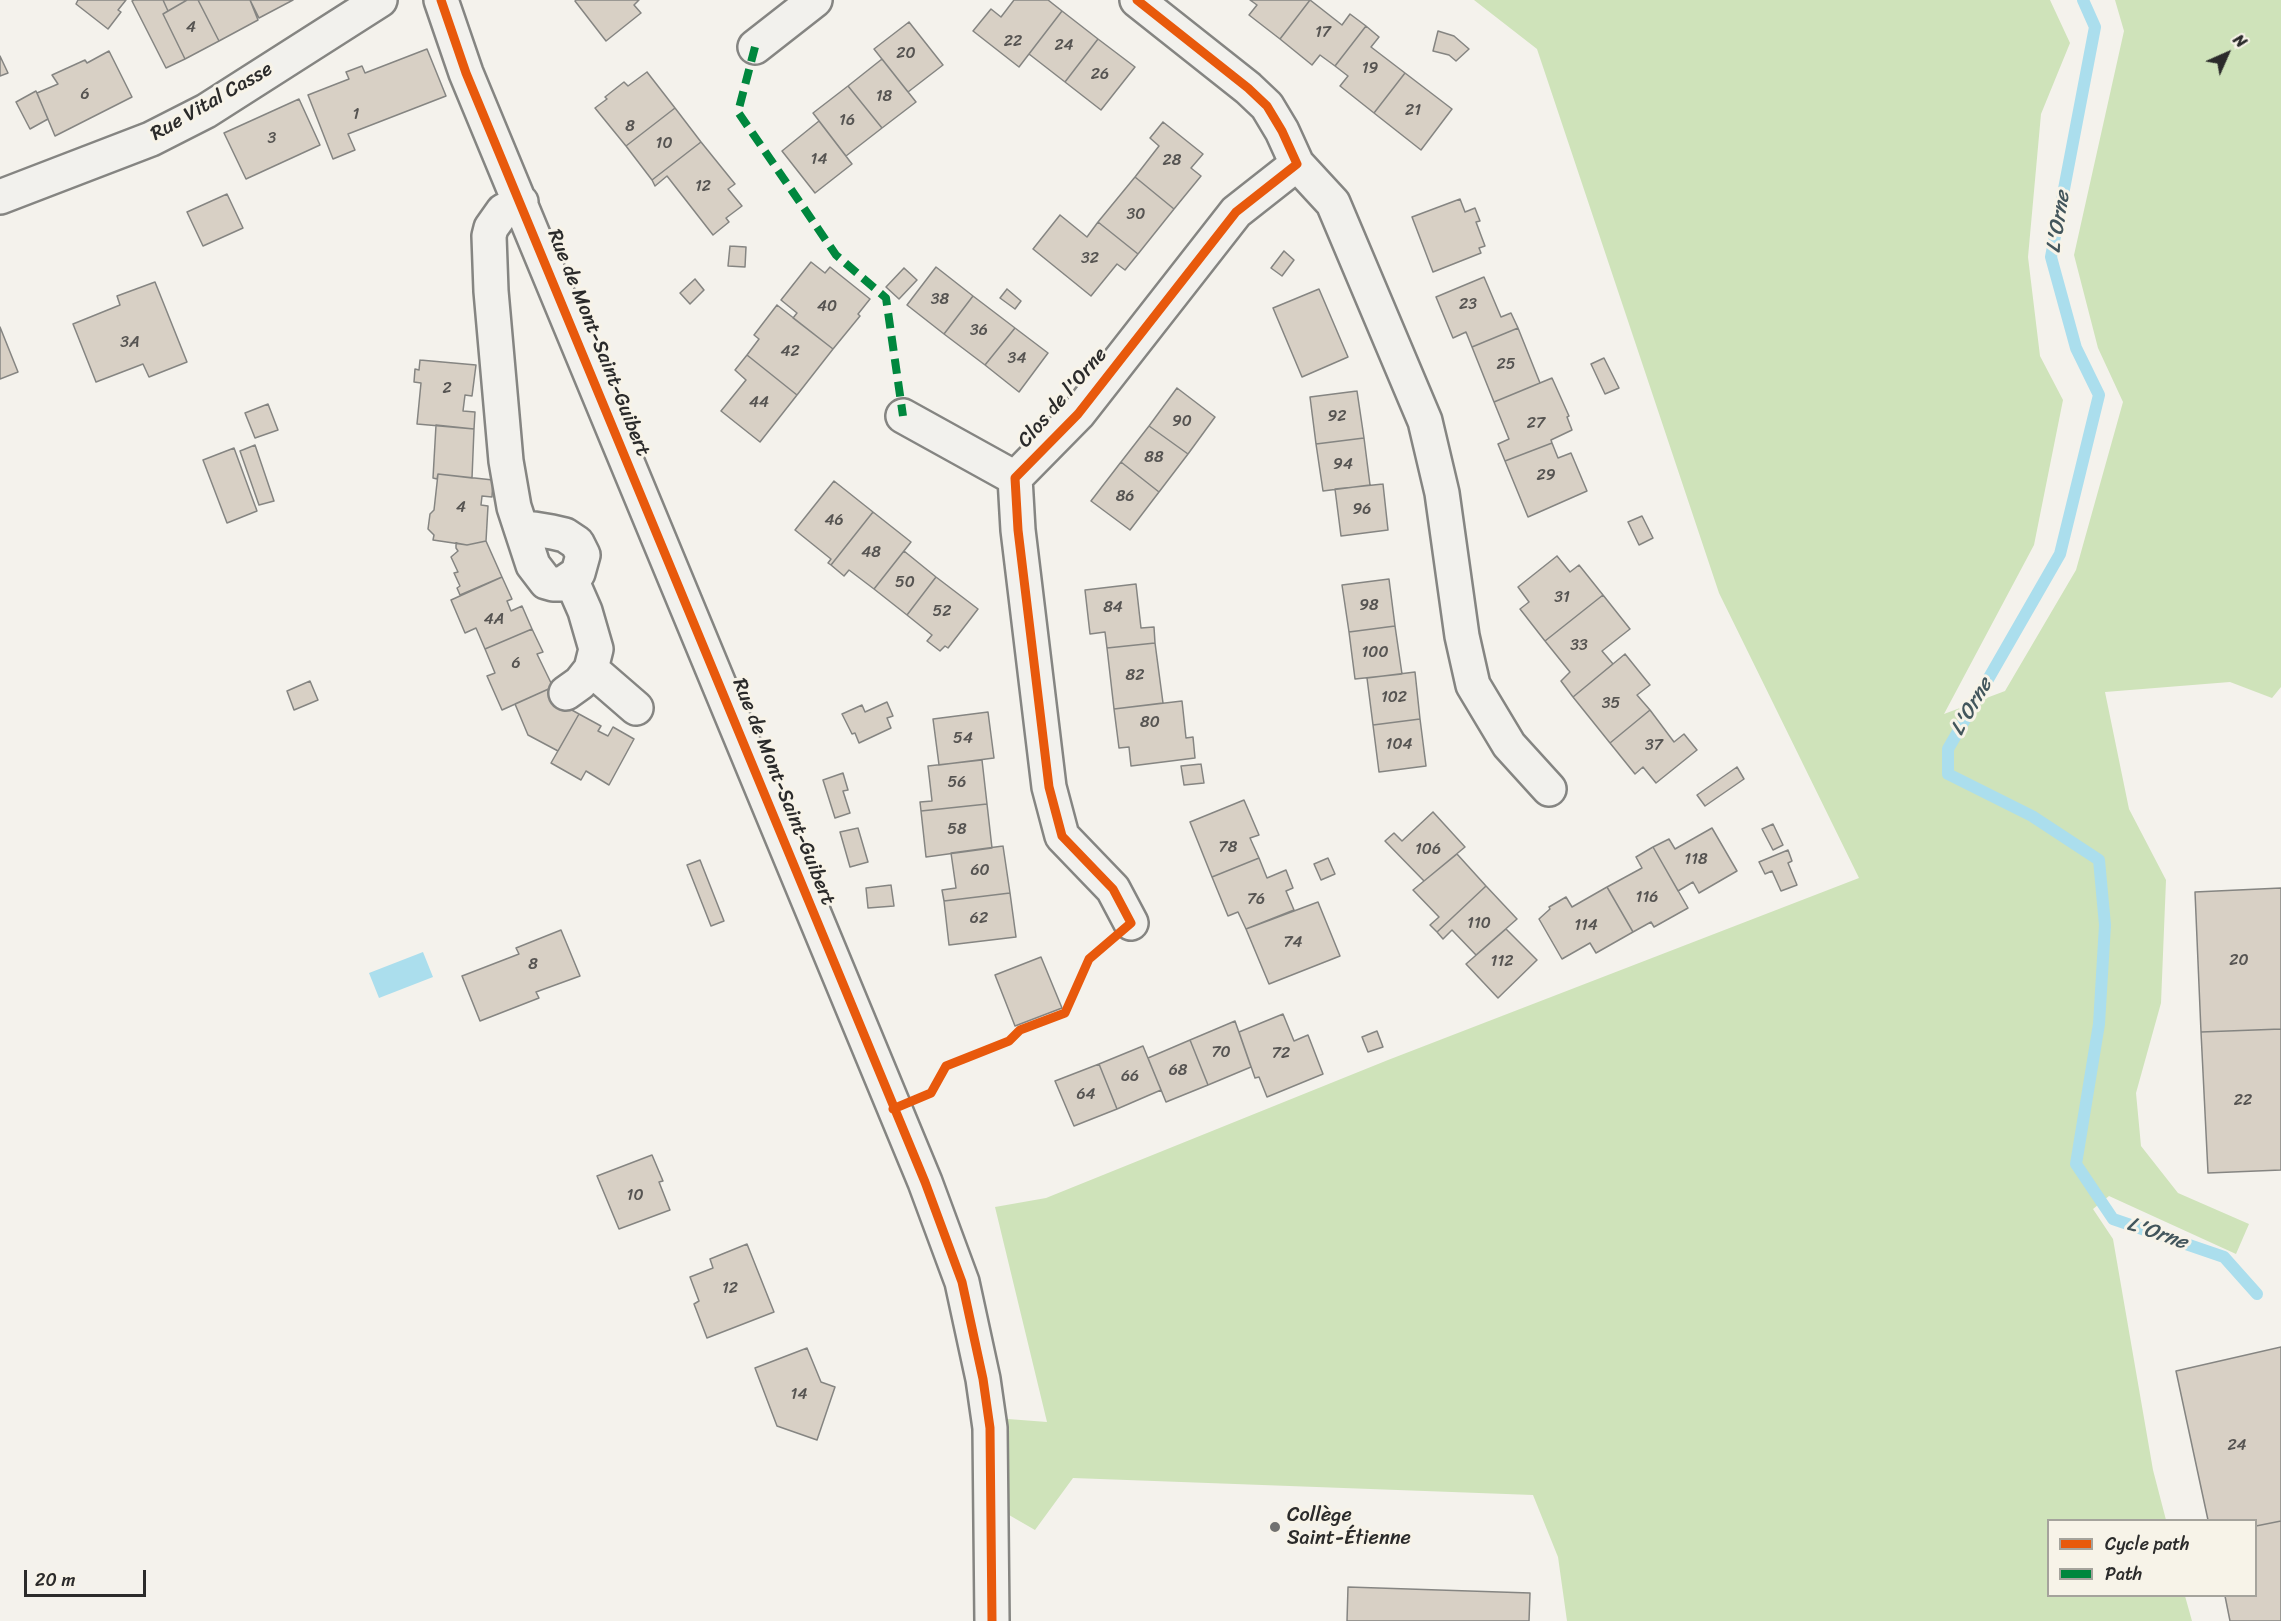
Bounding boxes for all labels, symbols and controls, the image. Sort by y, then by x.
house number: 4 [186,18,196,38]
house number: 17 [1315,23,1331,43]
north arrow [2197,24,2257,84]
text: N [2226,27,2254,55]
house number: 22 [1004,32,1022,52]
house number: 24 [1054,36,1074,56]
house number: 20 [896,44,916,64]
street label: Rue Vital Casse [147,57,277,147]
house number: 19 [1362,59,1378,79]
house number: 26 [1091,65,1109,85]
house number: 6 [80,85,90,105]
house number: 18 [876,87,892,107]
house number: 21 [1405,101,1421,121]
house number: 1 [353,105,359,125]
house number: 16 [839,111,855,131]
house number: 8 [625,117,635,137]
house number: 3 [268,129,276,149]
house number: 10 [656,134,672,154]
house number: 14 [811,150,827,170]
house number: 28 [1163,151,1181,171]
house number: 12 [695,177,711,197]
water label: L'Orne [2042,189,2076,255]
house number: 30 [1127,205,1145,225]
street label: Rue de Mont-Saint-Guibert [541,226,655,460]
house number: 32 [1081,249,1099,269]
house number: 38 [931,290,949,310]
house number: 23 [1459,295,1477,315]
house number: 40 [817,297,837,317]
house number: 36 [970,321,988,341]
house number: 3A [120,333,140,353]
house number: 42 [780,342,800,362]
street label: Clos de l'Orne [1013,343,1113,453]
house number: 34 [1008,349,1026,369]
house number: 25 [1496,355,1516,375]
house number: 2 [442,379,452,399]
house number: 44 [749,393,769,413]
house number: 92 [1327,407,1347,427]
house number: 90 [1172,412,1192,432]
house number: 27 [1527,414,1545,434]
house number: 88 [1144,448,1164,468]
house number: 94 [1333,455,1353,475]
house number: 29 [1536,466,1556,486]
house number: 86 [1116,487,1134,507]
house number: 4 [456,498,466,518]
house number: 96 [1353,500,1371,520]
house number: 46 [824,511,844,531]
house number: 48 [861,543,881,563]
house number: 50 [895,573,915,593]
house number: 31 [1554,588,1570,608]
house number: 98 [1359,596,1379,616]
house number: 84 [1103,598,1123,618]
house number: 52 [932,602,952,622]
house number: 4A [484,610,504,630]
house number: 33 [1570,636,1588,656]
house number: 100 [1361,643,1389,663]
house number: 6 [511,654,521,674]
house number: 82 [1126,666,1144,686]
water label: L'Orne [1946,674,1998,740]
street label: Rue de Mont-Saint-Guibert [726,675,840,909]
house number: 102 [1381,688,1407,708]
house number: 35 [1602,694,1620,714]
house number: 80 [1140,713,1160,733]
house number: 54 [953,729,973,749]
house number: 104 [1386,735,1412,755]
house number: 37 [1645,736,1663,756]
house number: 56 [948,773,966,793]
house number: 58 [947,820,967,840]
house number: 78 [1219,838,1237,858]
house number: 106 [1415,840,1441,860]
house number: 118 [1684,850,1708,870]
house number: 60 [970,861,990,881]
house number: 116 [1636,888,1658,908]
house number: 76 [1247,890,1265,910]
house number: 62 [970,909,988,929]
house number: 110 [1467,914,1491,934]
house number: 114 [1574,916,1598,936]
house number: 74 [1283,933,1303,953]
house number: 20 [2229,951,2249,971]
house number: 112 [1491,952,1513,972]
house number: 8 [528,955,538,975]
house number: 70 [1211,1043,1231,1063]
house number: 72 [1272,1044,1290,1064]
house number: 68 [1169,1061,1187,1081]
house number: 66 [1121,1067,1139,1087]
house number: 64 [1076,1085,1096,1105]
house number: 22 [2234,1091,2252,1111]
house number: 10 [627,1186,643,1206]
water label: L'Orne [2124,1212,2190,1256]
house number: 12 [722,1279,738,1299]
house number: 14 [791,1385,807,1405]
house number: 24 [2227,1436,2247,1456]
place label: Collège Saint-Étienne [1287,1504,1411,1551]
legend [2047,1519,2257,1597]
marker: Collège Saint-Étienne [1268,1520,1282,1534]
text: Cycle path [2105,1528,2189,1560]
scale bar [27,1558,148,1596]
text: Path [2105,1558,2142,1590]
text: 20 m [35,1564,75,1596]

